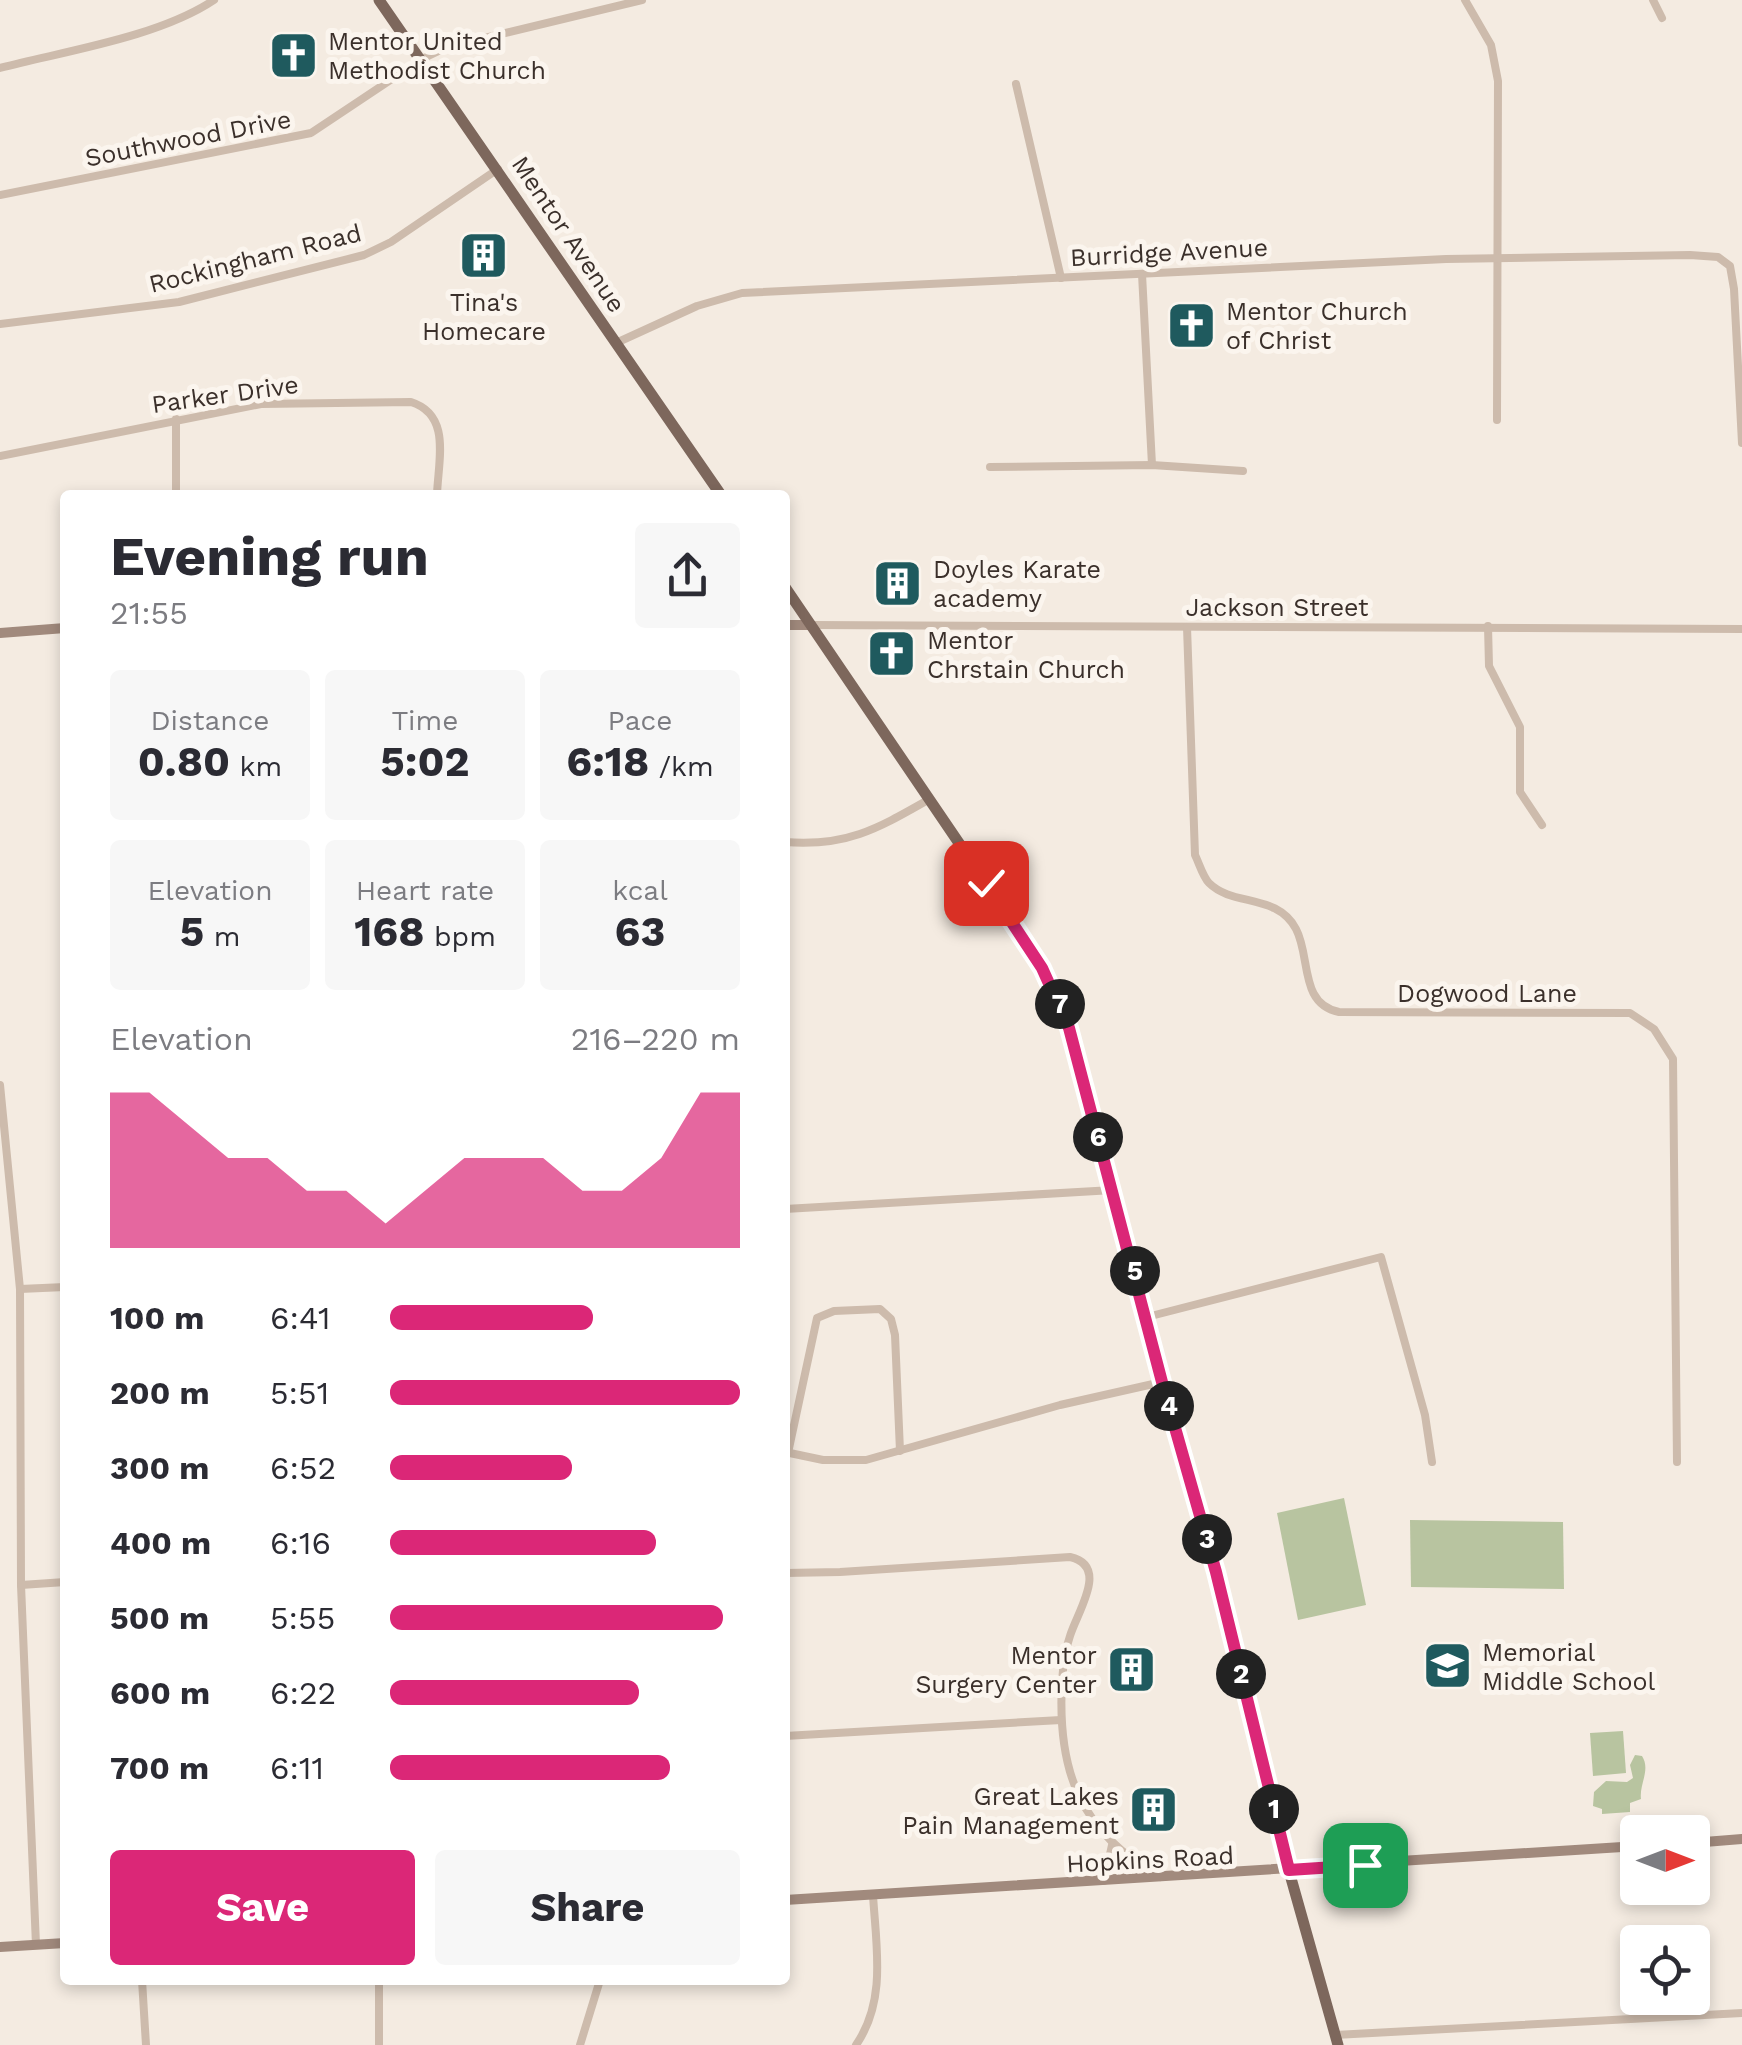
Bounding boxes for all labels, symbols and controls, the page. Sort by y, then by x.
place label: Mentor United Methodist Church [328,27,546,85]
church icon: Mentor United Methodist Church [267,29,319,81]
street label: Southwood Drive [83,104,293,173]
street label: Mentor Avenue [506,151,631,318]
street label: Rockingham Road [146,218,364,299]
building icon: Tina's Homecare [458,230,510,282]
street label: Burridge Avenue [1069,233,1269,272]
place label: Tina's Homecare [422,288,546,346]
place label: Mentor Church of Christ [1226,297,1408,355]
church icon: Mentor Church of Christ [1165,299,1217,351]
street label: Parker Drive [150,370,300,419]
button: share [635,523,740,628]
text: Evening run [110,524,429,588]
place label: Doyles Karate academy [933,555,1101,613]
building icon: Doyles Karate academy [872,557,924,609]
street label: Jackson Street [1185,593,1369,622]
text: 21:55 [110,594,188,632]
place label: Mentor Chrstain Church [927,626,1125,684]
church icon: Mentor Chrstain Church [866,628,918,680]
text: Distance [150,704,270,737]
text: Time [392,704,458,737]
text: Pace [608,704,672,737]
text: 0.80 [138,737,230,786]
text: 5:02 [380,737,470,786]
text: 6:18 [566,737,649,786]
text: km [230,750,282,783]
text: /km [649,750,714,783]
pin [944,841,1029,926]
icon: check [959,856,1014,911]
text: Elevation [148,874,273,907]
text: Heart rate [356,874,494,907]
text: kcal [612,874,668,907]
text: 5 [180,907,204,956]
text: 168 [354,907,424,956]
text: 63 [615,907,665,956]
text: m [204,920,240,953]
text: bpm [424,920,496,953]
pin: 7 [1035,979,1085,1029]
street label: Dogwood Lane [1397,979,1577,1008]
text: 7 [1051,987,1069,1020]
text: Elevation [110,1020,253,1058]
text: 216–220 m [571,1020,740,1058]
pin: 6 [1073,1112,1123,1162]
text: 6 [1089,1120,1107,1153]
pin: 5 [1110,1246,1160,1296]
text: 5 [1127,1254,1143,1287]
text: 100 m [110,1299,204,1337]
text: 6:41 [270,1299,330,1337]
text: 200 m [110,1374,210,1412]
text: 5:51 [270,1374,329,1412]
pin: 4 [1144,1381,1194,1431]
text: 4 [1160,1389,1178,1422]
text: 300 m [110,1449,209,1487]
text: 6:52 [270,1449,336,1487]
pin: 3 [1182,1514,1232,1564]
text: 3 [1199,1522,1215,1555]
text: 400 m [110,1524,211,1562]
text: 6:16 [270,1524,331,1562]
text: 500 m [110,1599,209,1637]
text: 5:55 [270,1599,335,1637]
place label: Memorial Middle School [1482,1638,1655,1696]
school or university icon: Memorial Middle School [1421,1640,1473,1692]
place label: Mentor Surgery Center [915,1641,1097,1699]
building icon: Mentor Surgery Center [1106,1643,1158,1695]
pin: 2 [1216,1649,1266,1699]
text: 2 [1233,1657,1249,1690]
text: 600 m [110,1674,210,1712]
text: 6:22 [270,1674,336,1712]
text: 700 m [110,1749,209,1787]
text: 6:11 [270,1749,324,1787]
place label: Great Lakes Pain Management [902,1782,1120,1840]
building icon: Great Lakes Pain Management [1128,1784,1180,1836]
pin: 1 [1249,1784,1299,1834]
text: 1 [1268,1792,1280,1825]
north arrow [1620,1815,1710,1905]
map controls [1620,1815,1710,2015]
pin [1323,1823,1408,1908]
icon: arrive [1338,1838,1393,1893]
street label: Hopkins Road [1065,1841,1235,1878]
button: Save [110,1850,415,1965]
button: Share [435,1850,740,1965]
button: locate [1620,1925,1710,2015]

